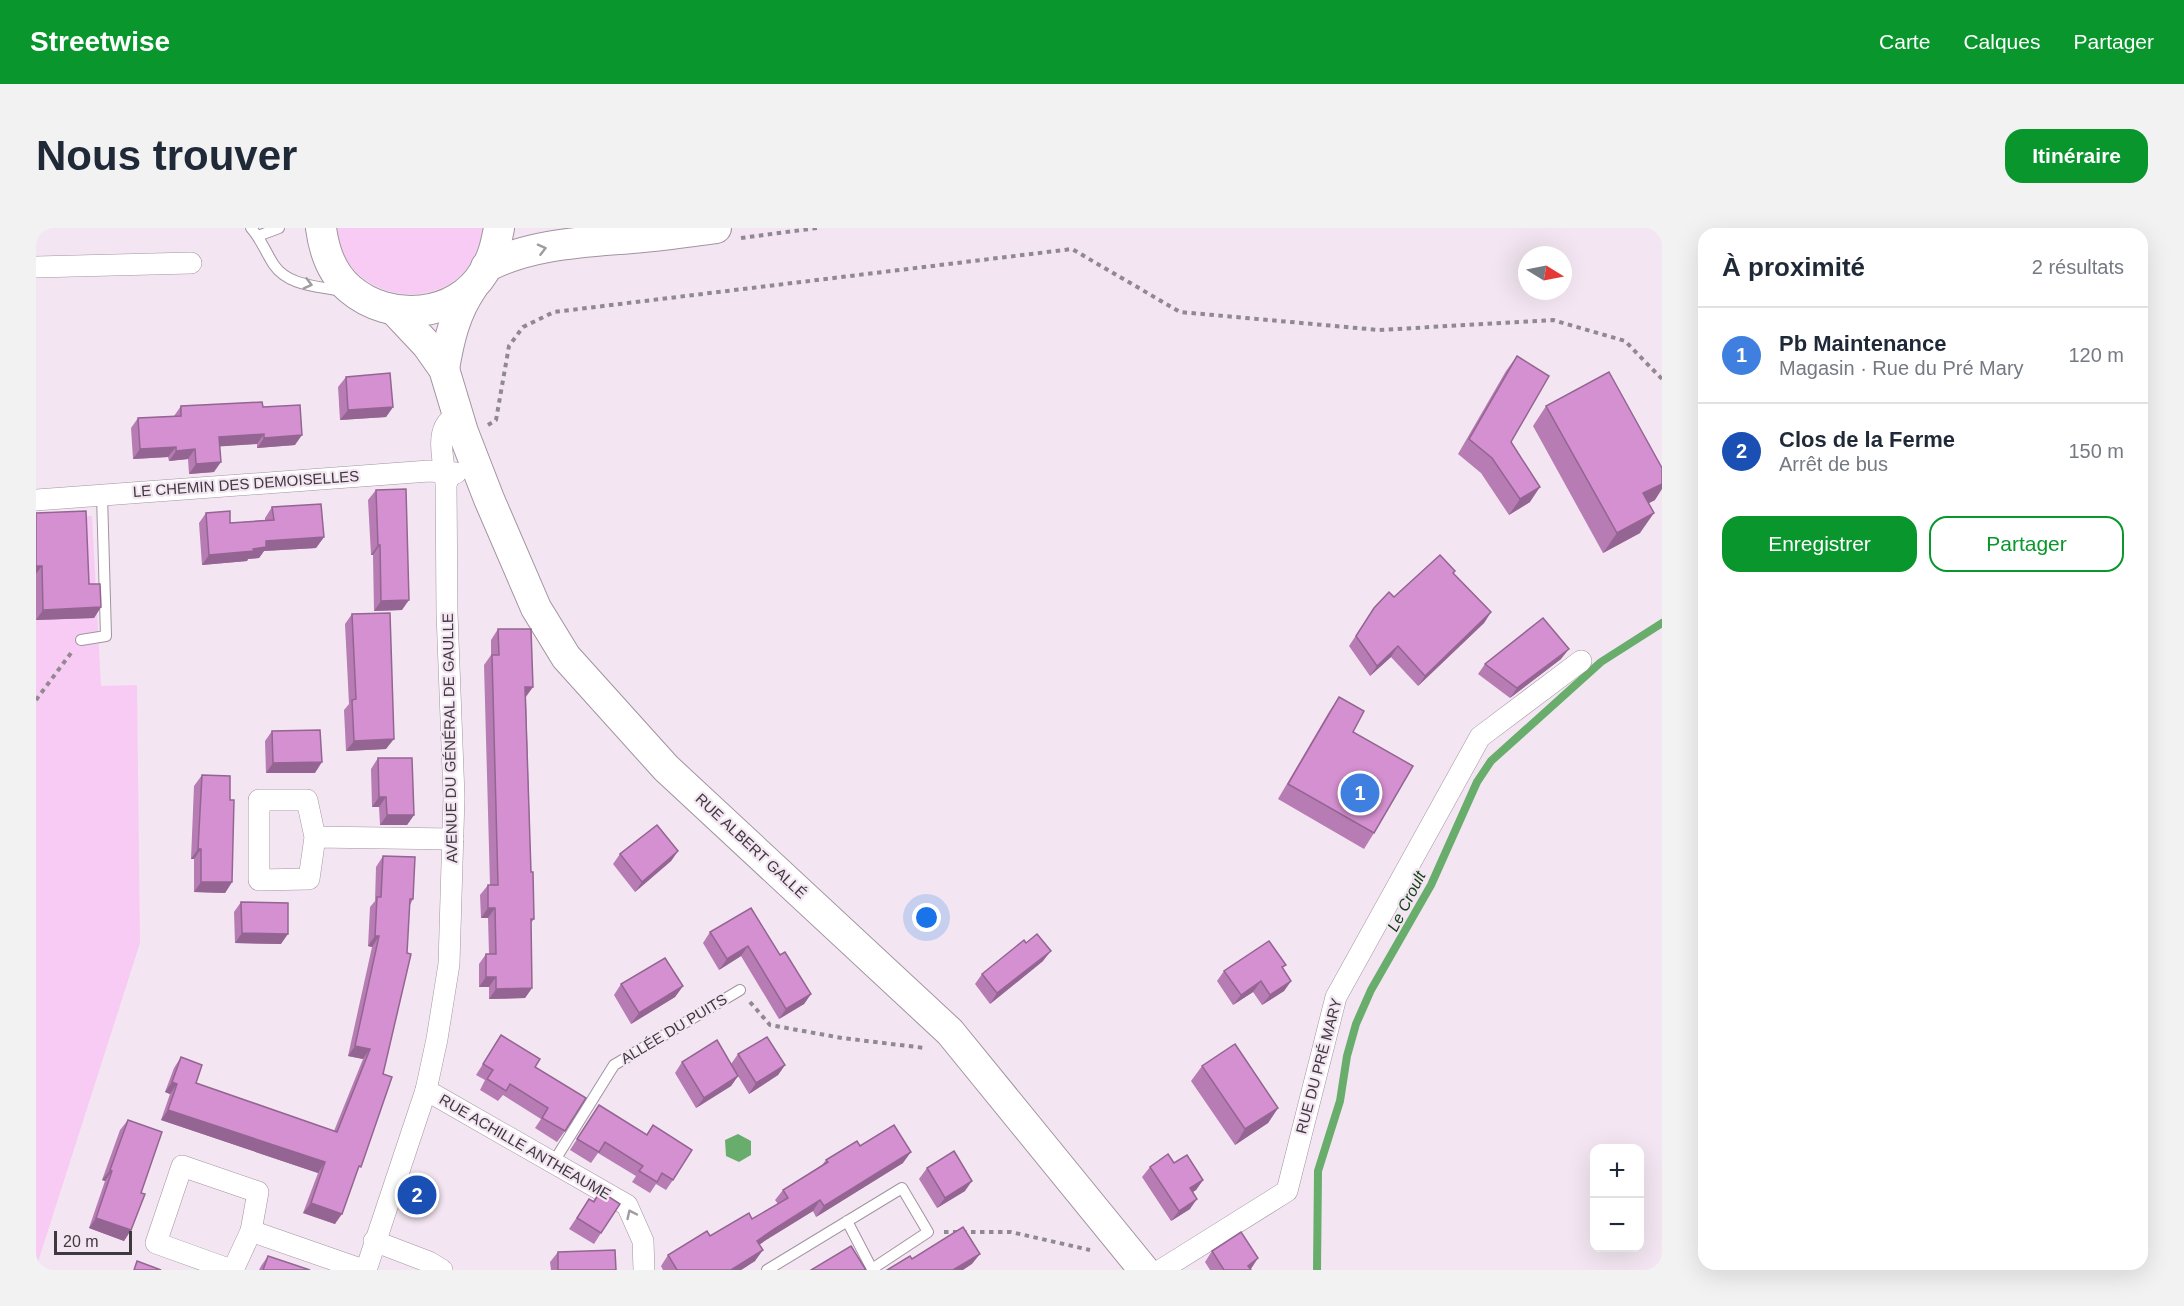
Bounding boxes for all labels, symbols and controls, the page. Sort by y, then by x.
text: Streetwise [30,26,170,57]
text: Carte [1879,30,1930,53]
text: Calques [1963,30,2040,53]
text: Partager [2073,30,2154,53]
button: Itinéraire [2005,129,2148,183]
text: Nous trouver [36,132,297,179]
one-way arrow [536,243,546,256]
north arrow [1518,246,1572,300]
text: À proximité [1722,252,1865,282]
text: 2 résultats [2032,256,2124,278]
one-way arrow [302,277,313,289]
text: Pb Maintenance [1779,331,1946,356]
text: 1 [1736,344,1747,366]
text: 120 m [2068,344,2124,366]
text: Magasin · Rue du Pré Mary [1779,357,2024,379]
text: Clos de la Ferme [1779,427,1955,452]
text: 2 [1736,440,1747,462]
text: 150 m [2068,440,2124,462]
text: Arrêt de bus [1779,453,1888,475]
street label: LE CHEMIN DES DEMOISELLES [132,467,360,500]
button: Enregistrer [1722,516,1917,572]
button: Partager [1929,516,2124,572]
street label: AVENUE DU GÉNÉRAL DE GAULLE [439,613,460,863]
pin: 1 [1340,770,1380,816]
street label: RUE ALBERT GALLÉ [692,790,810,901]
water label: Le Croult [1384,868,1429,934]
your location [912,903,941,932]
street label: ALLÉE DU PUITS [618,990,730,1067]
street label: RUE DU PRÉ MARY [1292,996,1345,1136]
street label: RUE ACHILLE ANTHEAUME [437,1090,614,1203]
map controls [1590,1144,1644,1252]
button: + [1590,1144,1644,1198]
pin: 2 [398,1172,436,1218]
button: − [1590,1198,1644,1252]
one-way arrow [626,1210,638,1221]
scale bar [54,1228,132,1256]
text: 20 m [63,1233,99,1250]

